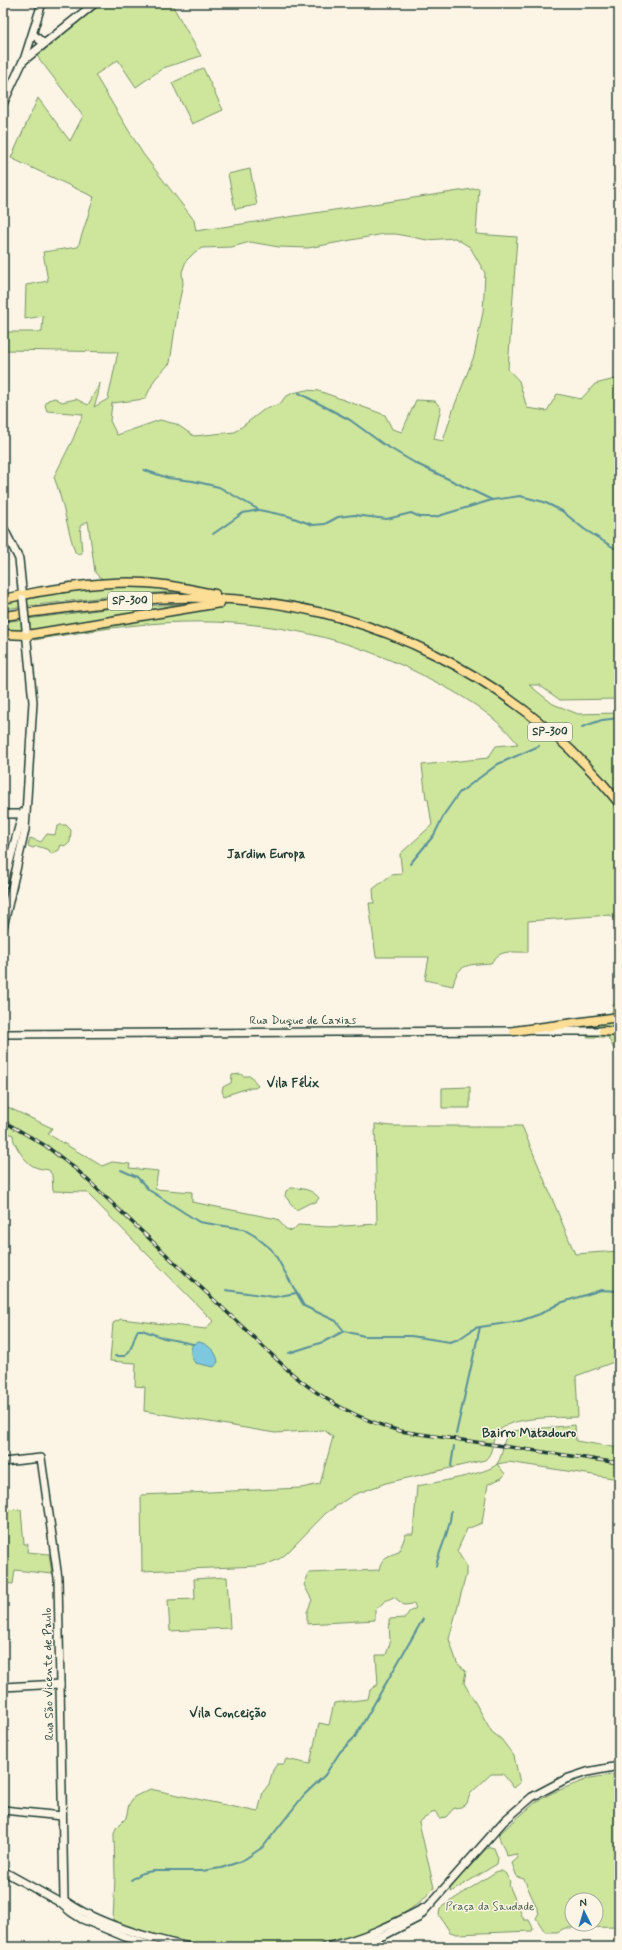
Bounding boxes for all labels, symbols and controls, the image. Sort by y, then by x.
road number: SP-300 [108,592,152,610]
road number: SP-300 [528,723,572,741]
district label: Jardim Europa [227,846,306,863]
street label: Rua Duque de Caxias [250,1013,357,1029]
district label: Vila Félix [267,1075,320,1092]
district label: Bairro Matadouro [482,1425,577,1442]
street label: Rua São Vicente de Paulo [40,1607,58,1740]
district label: Vila Conceição [190,1705,267,1722]
north arrow [564,1892,604,1932]
text: N [579,1896,587,1910]
park label: Praça da Saudade [445,1899,535,1915]

